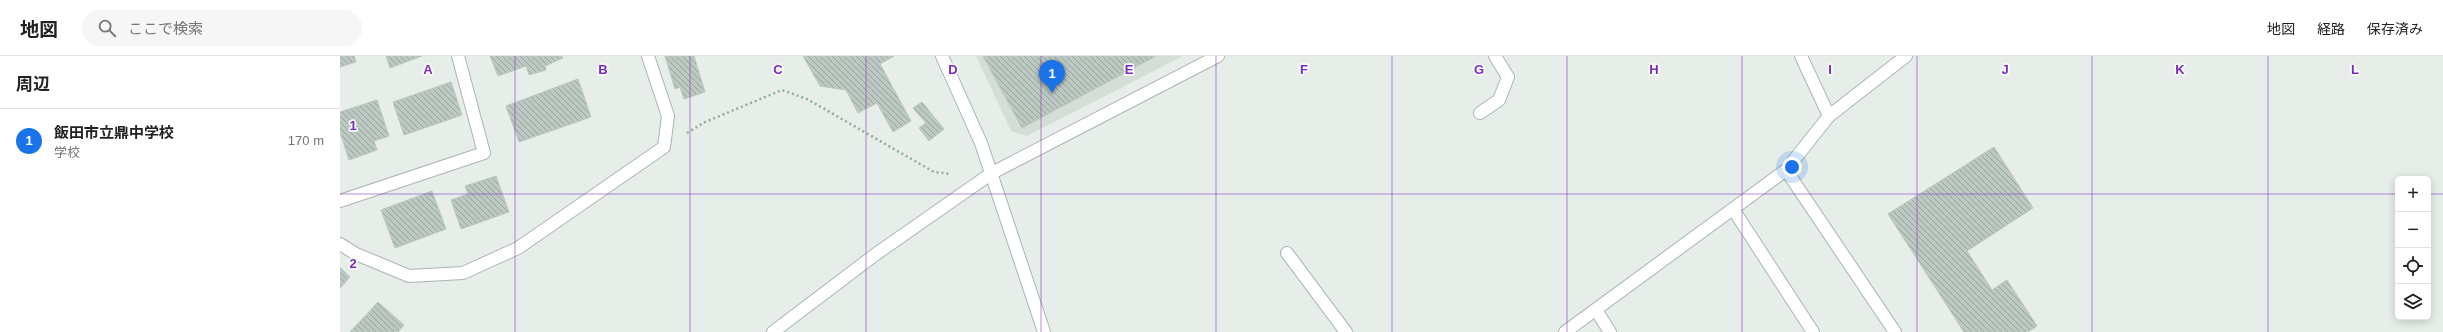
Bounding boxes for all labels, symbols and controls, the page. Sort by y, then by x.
search box [82,10,362,46]
icon: search [96,17,118,39]
text: 地図 [20,19,58,40]
text: ここで検索 [128,20,203,37]
text: 地図 [2267,21,2295,37]
text: 経路 [2317,21,2345,37]
text: 保存済み [2367,21,2423,37]
pin: 1 [1039,60,1065,93]
text: A [423,62,433,77]
text: B [598,62,608,77]
text: C [773,62,783,77]
text: D [948,62,958,77]
text: E [1125,62,1134,77]
text: F [1300,62,1308,77]
text: G [1474,62,1484,77]
text: H [1649,62,1659,77]
text: I [1828,62,1832,77]
text: J [2001,62,2009,77]
text: K [2175,62,2185,77]
text: L [2351,62,2359,77]
text: 周辺 [16,75,50,94]
text: 1 [349,118,357,133]
text: 飯田市立鼎中学校 [54,124,174,141]
text: 1 [25,133,33,148]
text: 170 m [288,133,324,148]
text: 学校 [54,145,80,160]
your location [1782,157,1802,177]
map controls [2395,176,2431,320]
button: + [2395,176,2431,212]
button: − [2395,212,2431,248]
button: locate [2395,248,2431,284]
text: 2 [349,256,357,271]
button: layers [2395,284,2431,320]

